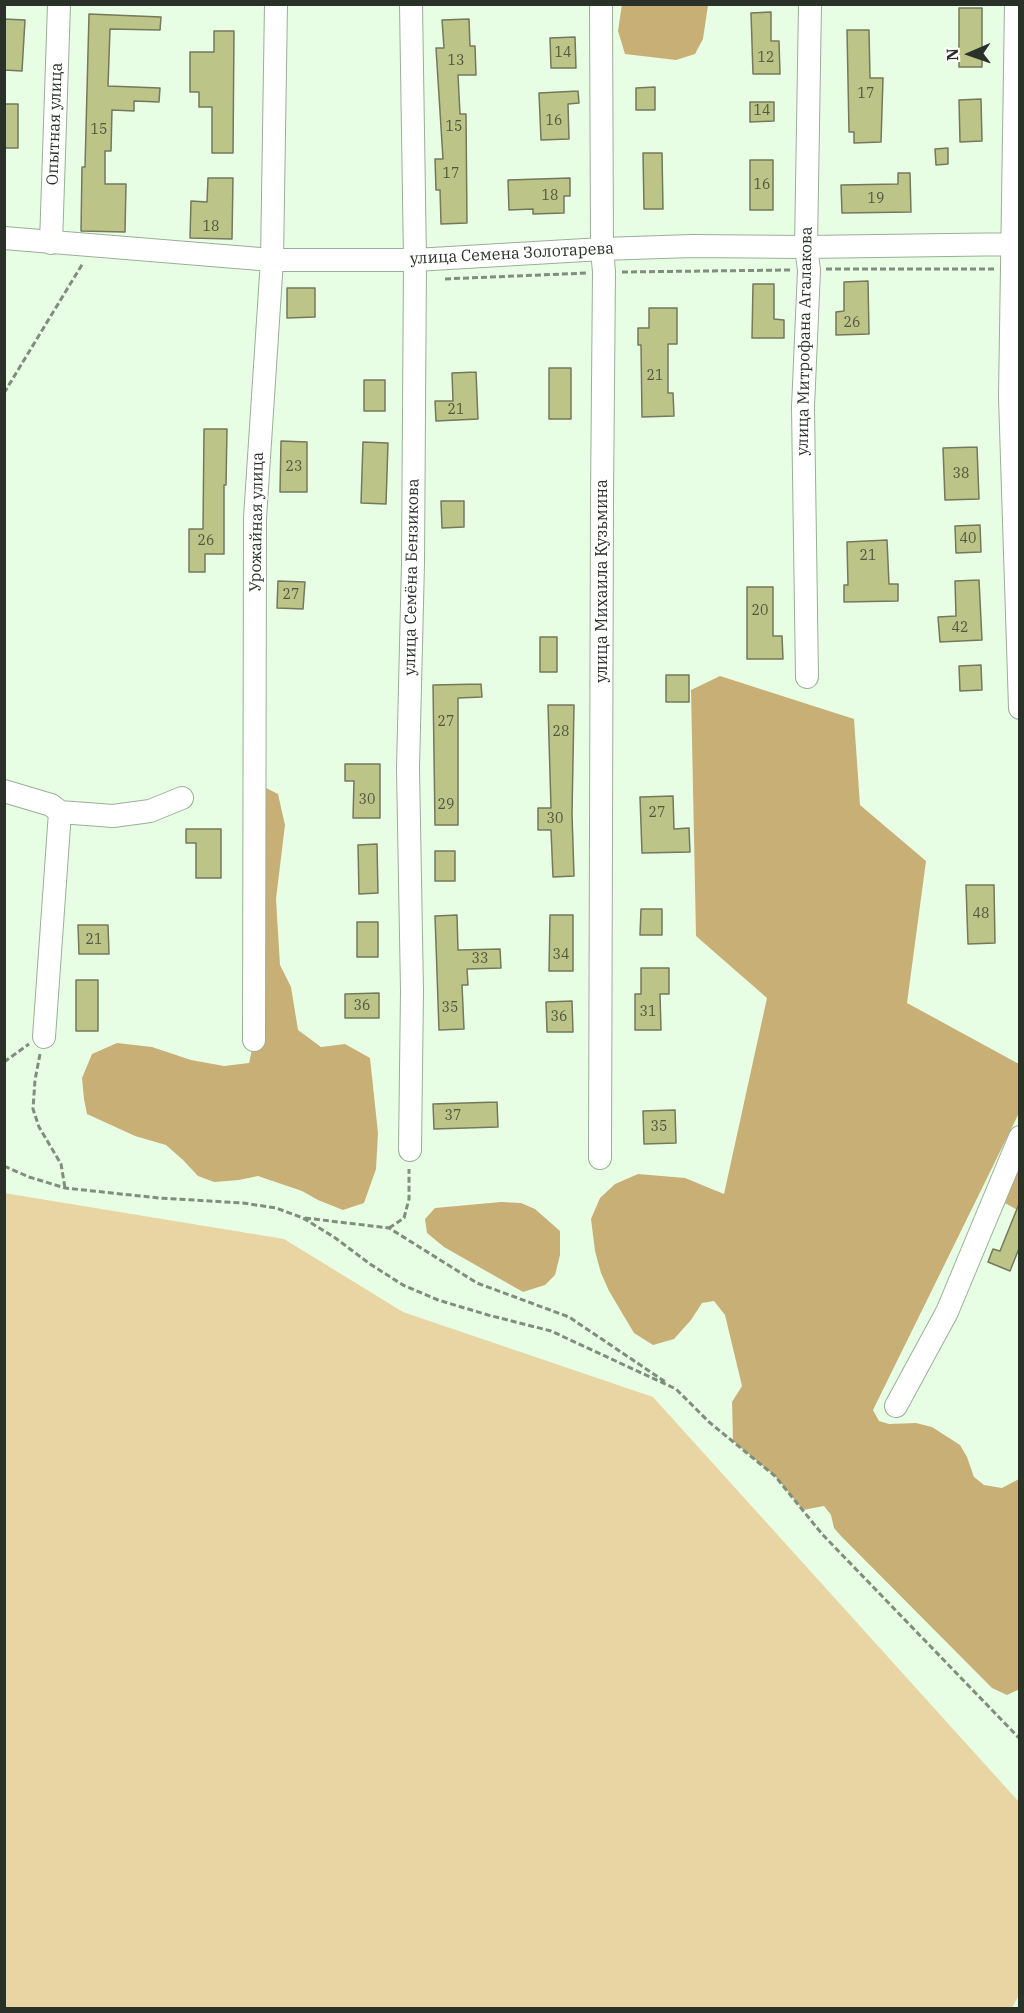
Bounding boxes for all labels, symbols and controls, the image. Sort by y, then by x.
north arrow [940,24,1000,84]
house number: 14 [555,45,571,61]
text: N [942,48,962,61]
house number: 12 [758,50,774,66]
house number: 13 [448,53,464,69]
street label: Опытная улица [43,62,67,186]
house number: 17 [858,86,874,102]
house number: 14 [754,103,770,119]
house number: 16 [546,113,562,129]
house number: 15 [446,119,462,135]
house number: 15 [91,122,107,138]
house number: 17 [443,166,459,182]
house number: 16 [754,177,770,193]
house number: 18 [542,188,558,204]
house number: 19 [868,191,884,207]
house number: 18 [203,219,219,235]
street label: улица Митрофана Агалакова [793,226,817,456]
street label: улица Семена Золотарева [409,239,615,269]
house number: 26 [844,315,860,331]
house number: 21 [647,368,663,384]
house number: 21 [448,402,464,418]
street label: Урожайная улица [246,452,268,592]
house number: 23 [286,459,302,475]
house number: 38 [953,466,969,482]
street label: улица Семёна Бензикова [401,478,423,676]
street label: улица Михаила Кузьмина [592,479,612,683]
house number: 40 [960,531,976,547]
house number: 26 [198,533,214,549]
house number: 21 [860,548,876,564]
house number: 27 [283,587,299,603]
house number: 20 [752,603,768,619]
house number: 42 [952,620,968,636]
house number: 27 [438,714,454,730]
house number: 28 [553,724,569,740]
house number: 30 [359,792,375,808]
house number: 29 [438,797,454,813]
house number: 27 [649,805,665,821]
house number: 30 [547,811,563,827]
house number: 48 [973,906,989,922]
house number: 21 [86,932,102,948]
house number: 34 [553,947,569,963]
house number: 33 [472,951,488,967]
house number: 36 [354,998,370,1014]
house number: 35 [442,1000,458,1016]
house number: 31 [640,1004,656,1020]
house number: 36 [551,1009,567,1025]
house number: 37 [445,1108,461,1124]
house number: 35 [651,1119,667,1135]

